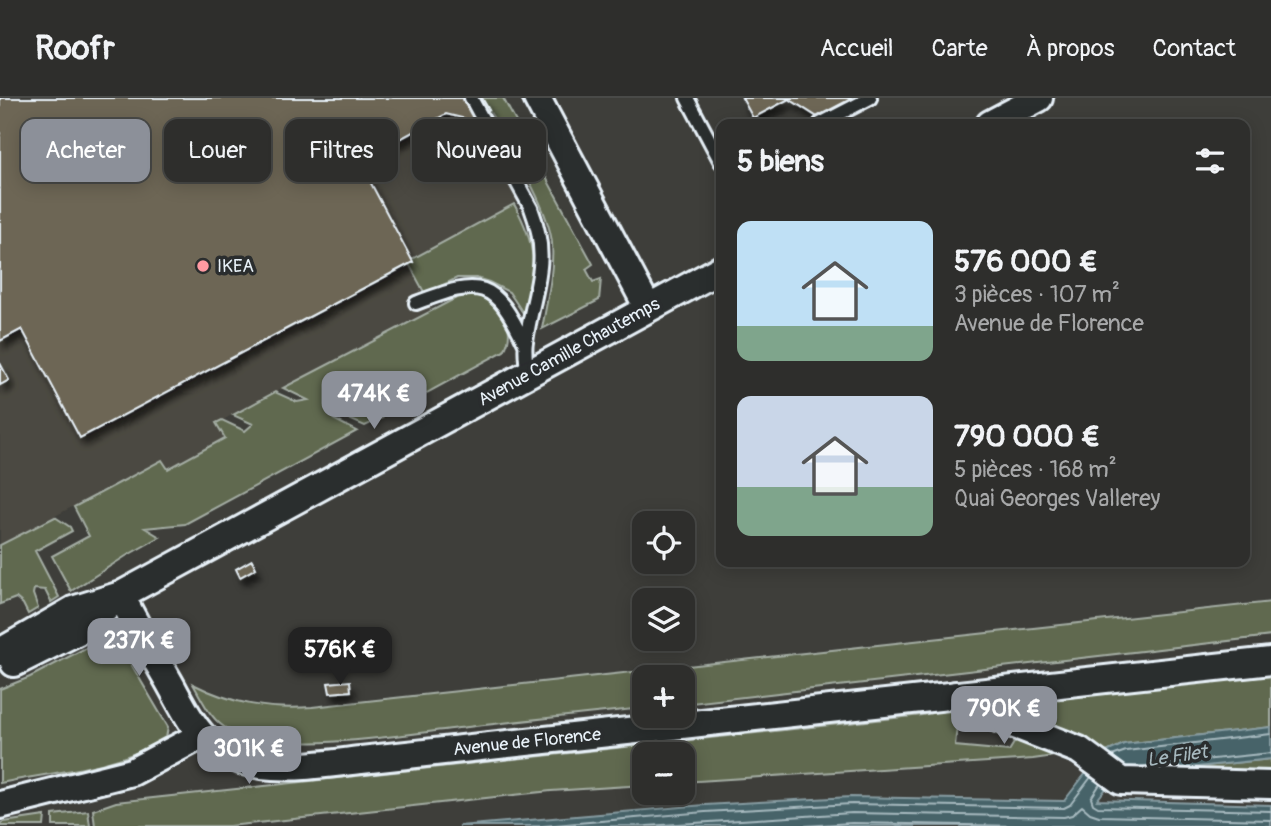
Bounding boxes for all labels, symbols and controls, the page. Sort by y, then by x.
text: Roofr [35,28,115,69]
text: Accueil [820,34,894,63]
text: Carte [932,34,988,63]
text: À propos [1026,34,1115,63]
text: Contact [1153,34,1236,63]
chip: Acheter [21,119,150,182]
chip: Louer [164,119,271,182]
chip: Filtres [285,119,398,182]
chip: Nouveau [412,119,546,182]
icon: filters [1191,142,1229,180]
text: 5 biens [737,143,824,180]
text: 576 000 € [954,243,1098,280]
icon: home [793,249,877,333]
place label: IKEA [217,255,254,278]
marker: IKEA [195,258,211,274]
text: 3 pièces · 107 m² [954,280,1120,309]
street label: Avenue Camille Chautemps [474,292,664,412]
text: Avenue de Florence [954,309,1144,338]
pin: 474K € [317,372,431,431]
text: 474K € [338,379,410,408]
text: 790 000 € [954,418,1100,455]
icon: home [793,424,877,508]
text: 5 pièces · 168 m² [954,455,1117,484]
text: Quai Georges Vallerey [954,484,1160,513]
map controls [632,511,695,805]
button: locate [632,511,695,574]
button: layers [632,588,695,651]
pin: 237K € [82,618,196,678]
text: 237K € [103,626,175,655]
pin: 576K € [283,628,397,687]
text: 576K € [304,635,376,664]
button: + [632,665,695,728]
pin: 790K € [947,686,1061,746]
text: 790K € [967,694,1041,723]
street label: Avenue de Florence [452,723,602,761]
pin: 301K € [192,726,306,786]
text: 301K € [213,734,285,763]
water label: Le Filet [1145,740,1211,772]
button: − [632,742,695,805]

